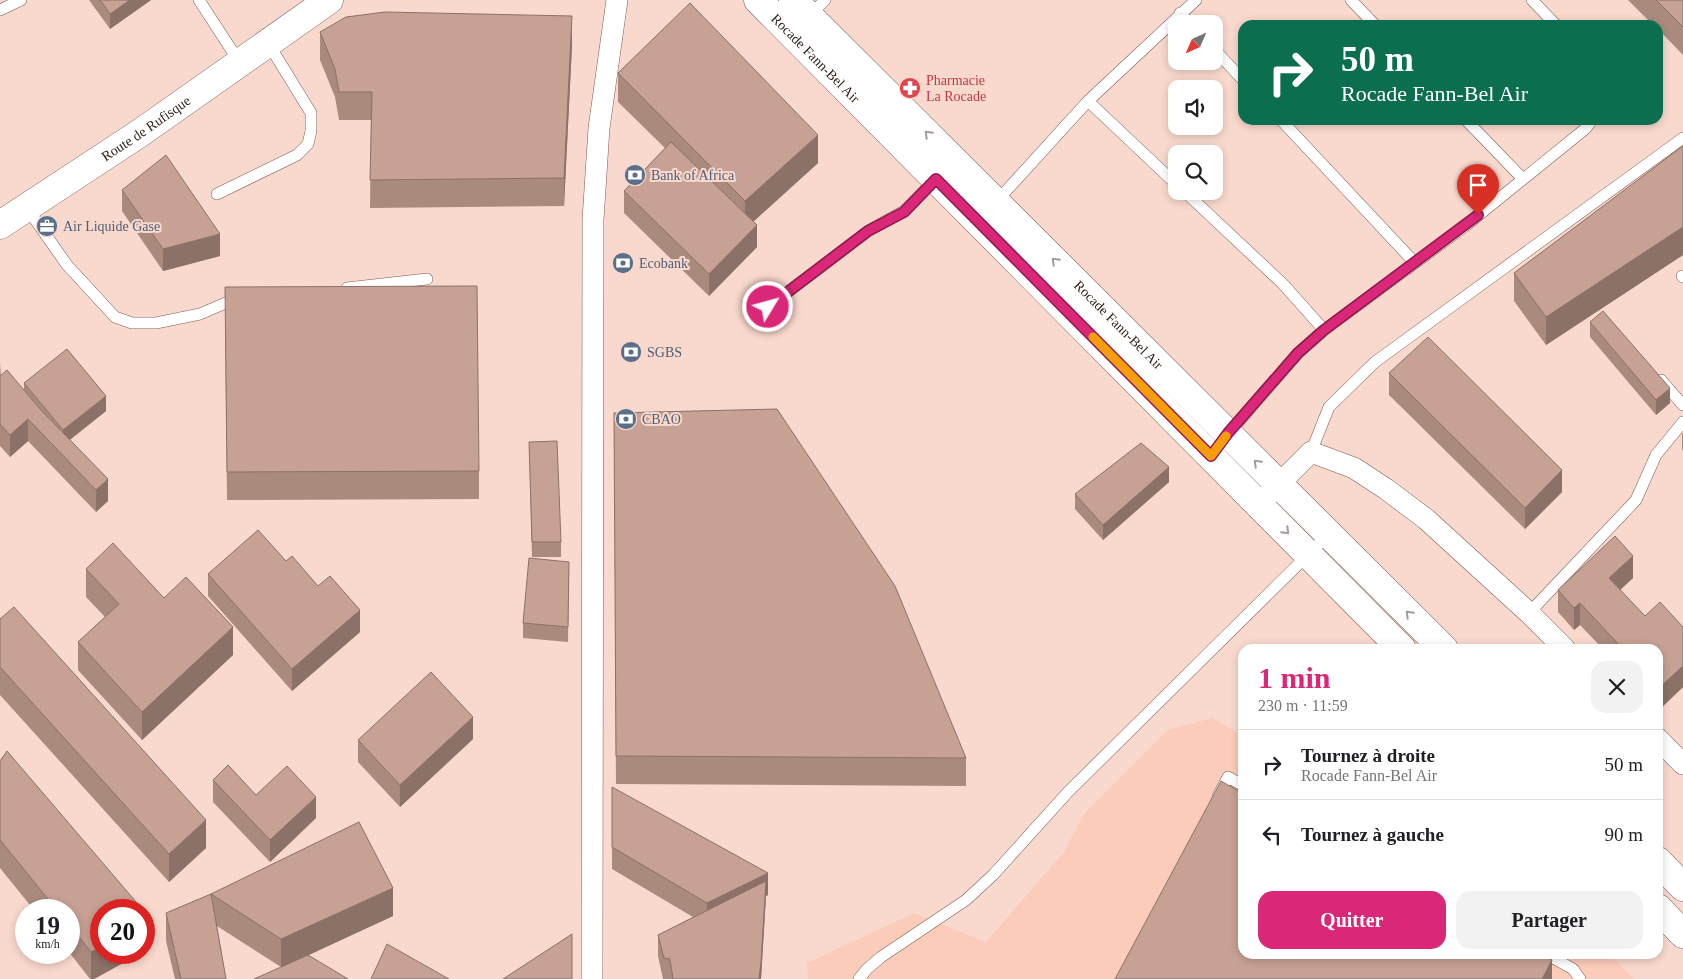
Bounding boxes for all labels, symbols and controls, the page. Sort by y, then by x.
street label: Rocade Fann-Bel Air [768,11,863,106]
north arrow [1168,15,1222,70]
map controls [1168,15,1223,200]
icon: right [1258,40,1323,105]
text: 50 m [1341,40,1414,79]
place label: Pharmacie La Rocade [926,73,986,104]
pharmacy icon: Pharmacie La Rocade [898,76,922,100]
button: sound [1168,80,1223,135]
text: Rocade Fann-Bel Air [1341,81,1528,106]
street label: Route de Rufisque [99,93,193,164]
one-way arrow [925,131,934,140]
button: search [1168,145,1223,200]
bank icon: Bank of Africa [623,163,647,187]
pin [1457,164,1499,215]
place label: Bank of Africa [651,168,735,183]
icon: arrive [1464,171,1492,199]
office icon: Air Liquide Gase [35,214,59,238]
place label: Air Liquide Gase [63,219,160,234]
bank icon: Ecobank [611,251,635,275]
place label: Ecobank [639,256,688,271]
one-way arrow [1052,258,1061,267]
street label: Rocade Fann-Bel Air [1071,278,1166,373]
position arrow [741,280,793,332]
bank icon: SGBS [619,340,643,364]
place label: SGBS [647,345,682,360]
bank icon: CBAO [614,407,638,431]
place label: CBAO [642,412,681,427]
one-way arrow [1254,459,1263,468]
one-way arrow [1280,525,1289,534]
one-way arrow [1406,611,1415,620]
text: 1 min [1258,661,1331,694]
button: close [1591,661,1643,713]
text: 230 m · 11:59 [1258,697,1348,714]
text: Tournez à droite [1301,745,1435,766]
icon: right [1258,751,1286,779]
text: 50 m [1604,754,1643,775]
text: Rocade Fann-Bel Air [1301,767,1437,784]
icon: left [1258,821,1286,849]
text: Tournez à gauche [1301,824,1444,845]
text: 90 m [1604,824,1643,845]
button: Quitter [1258,891,1446,949]
button: Partager [1456,891,1643,949]
speed limit sign: 20 [90,899,155,964]
text: 19 [35,912,60,939]
text: km/h [35,937,60,951]

